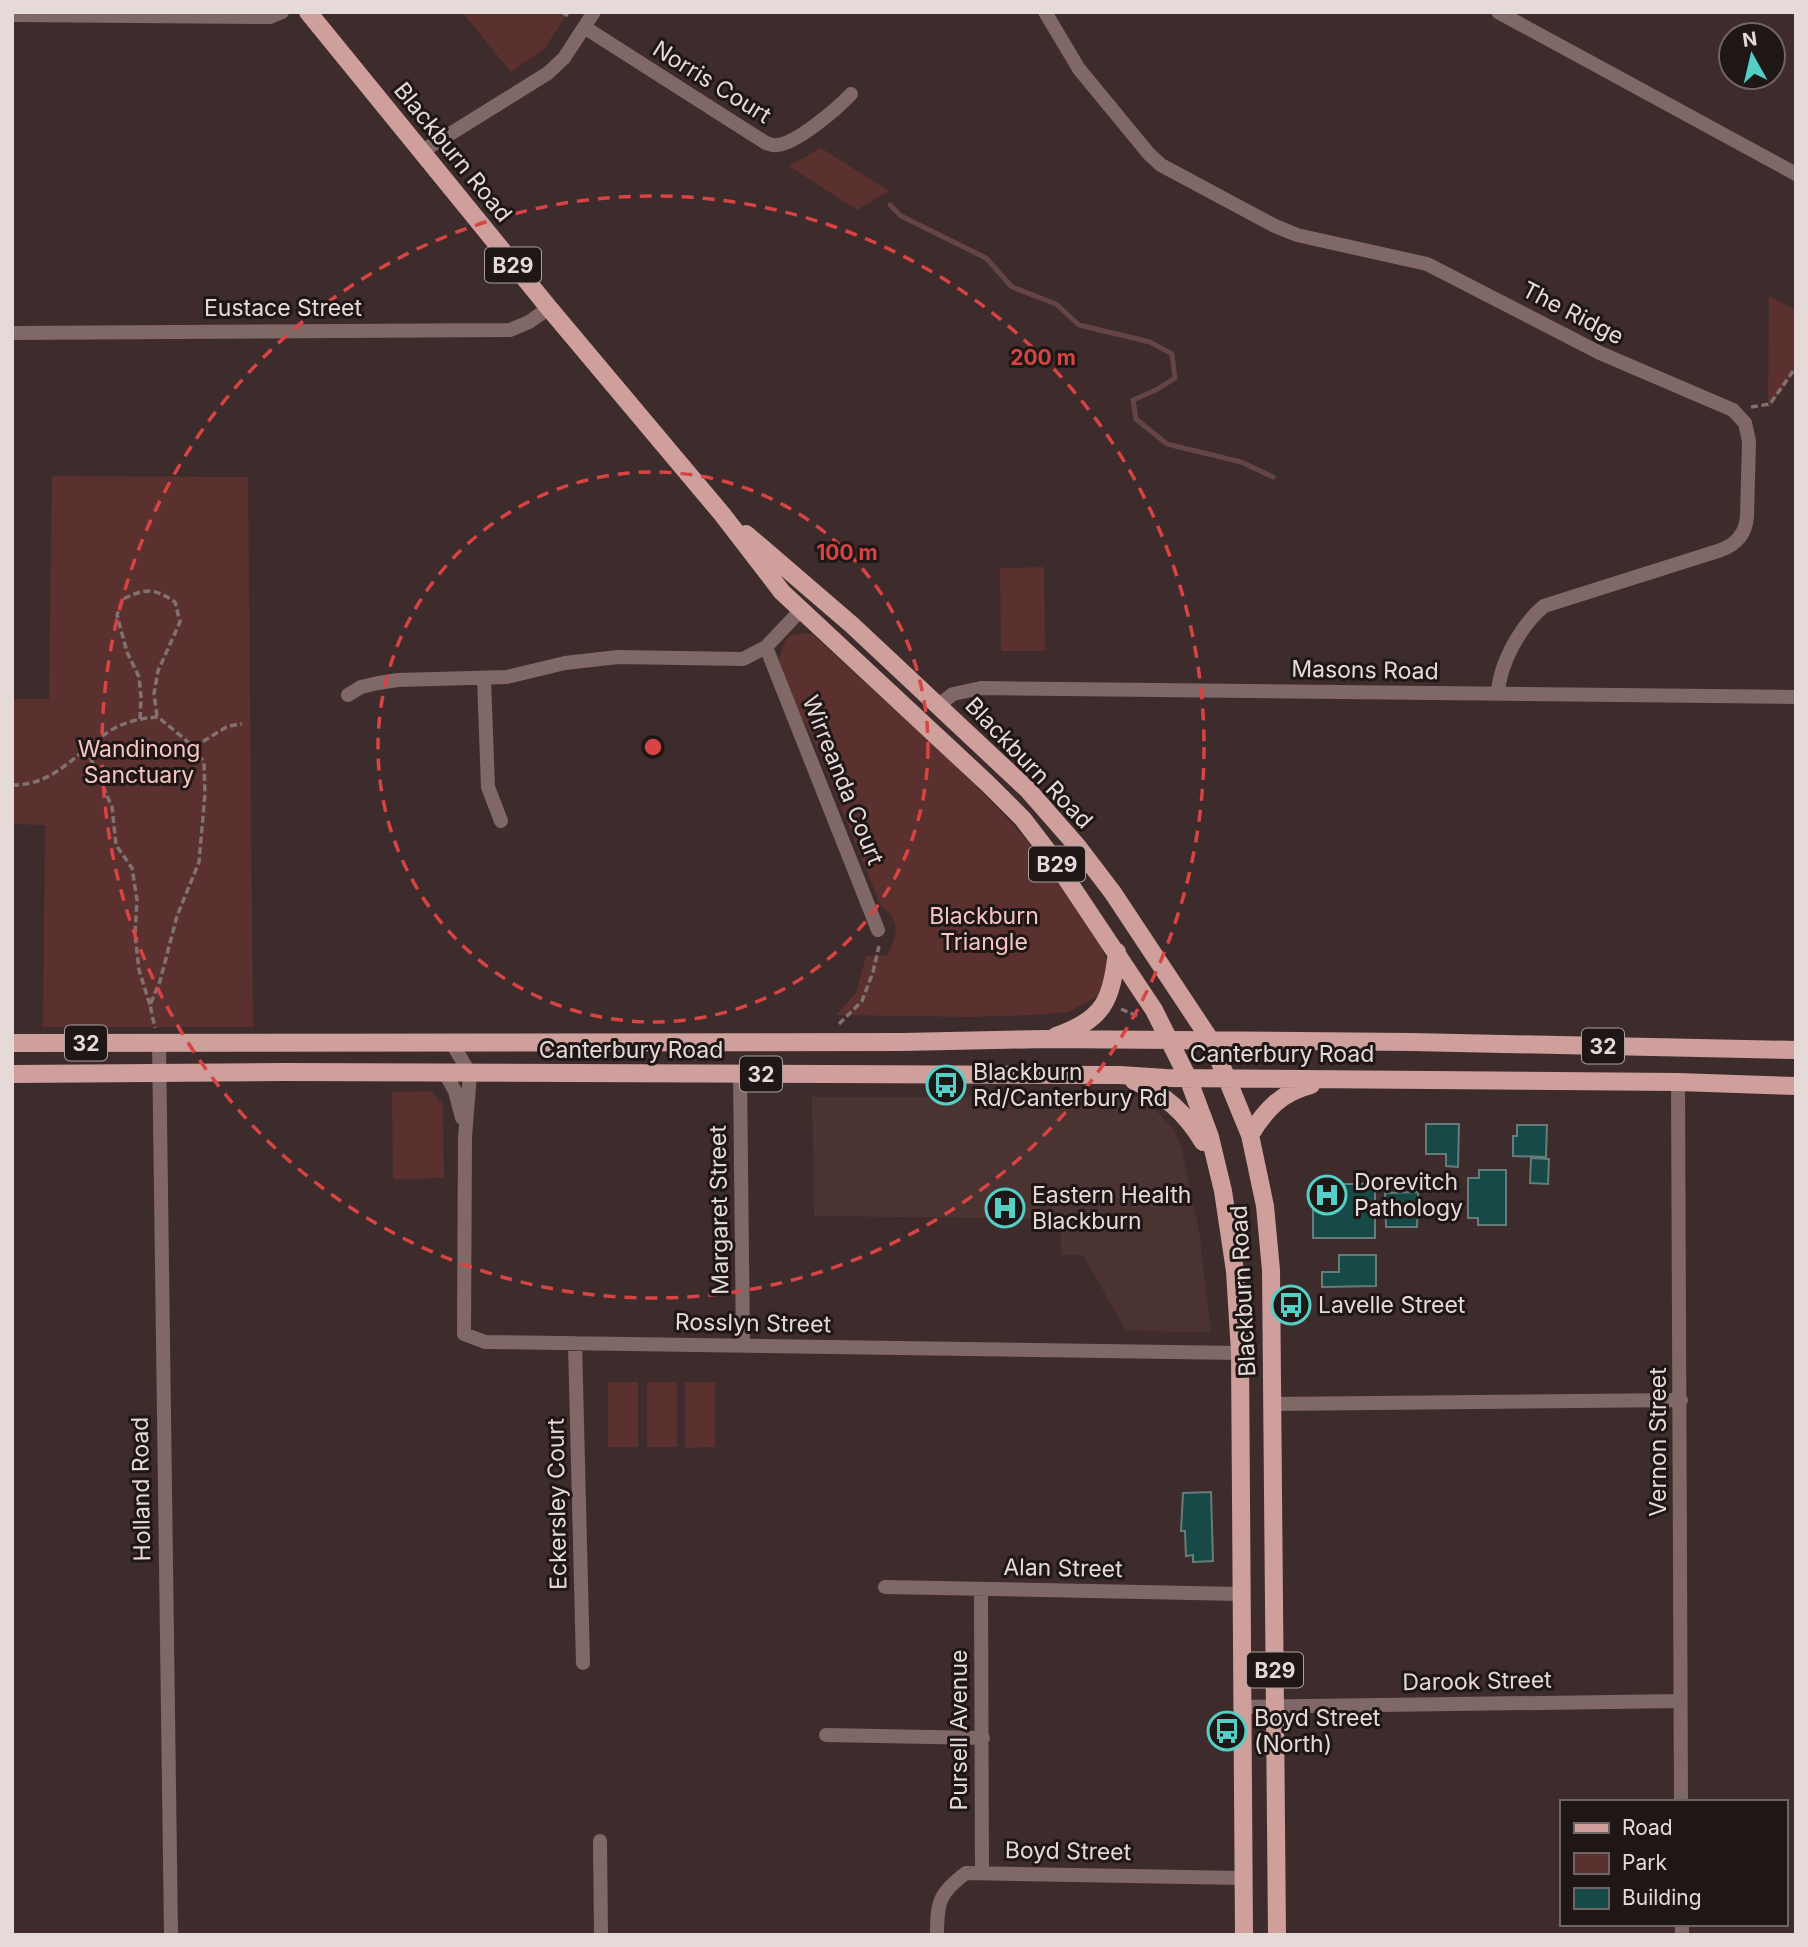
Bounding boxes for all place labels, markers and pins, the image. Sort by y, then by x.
centre of rings [641,735,665,759]
place label: Blackburn Rd/Canterbury Rd [973,1058,1168,1112]
bus stop icon: Blackburn Rd/Canterbury Rd [925,1064,967,1106]
place label: Dorevitch Pathology [1354,1168,1463,1222]
hospital icon: Dorevitch Pathology [1306,1174,1348,1216]
place label: Eastern Health Blackburn [1032,1181,1191,1235]
hospital icon: Eastern Health Blackburn [984,1187,1026,1229]
bus stop icon: Lavelle Street [1270,1284,1312,1326]
place label: Lavelle Street [1318,1291,1466,1319]
place label: Boyd Street (North) [1254,1704,1381,1758]
bus stop icon: Boyd Street (North) [1206,1710,1248,1752]

